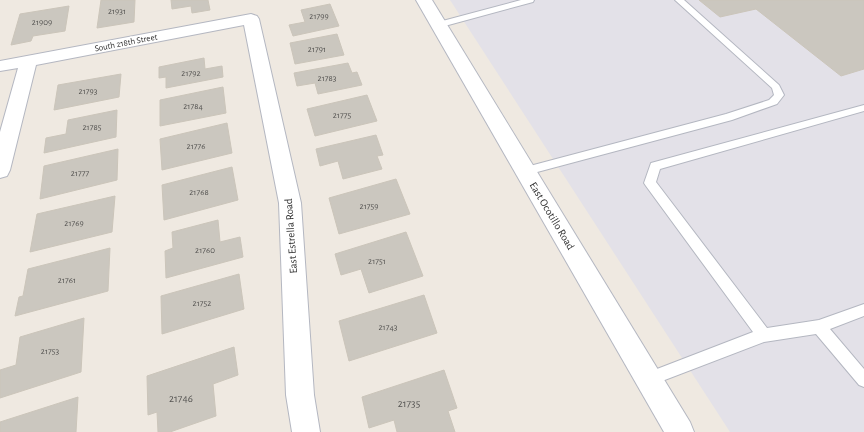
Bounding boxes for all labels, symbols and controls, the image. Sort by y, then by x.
house number: 21931 [108,7,126,16]
house number: 21799 [309,12,329,21]
house number: 21909 [32,18,52,27]
street label: South 218th Street [94,32,158,54]
house number: 21791 [308,45,326,54]
house number: 21792 [181,69,201,78]
house number: 21783 [318,74,337,83]
house number: 21793 [79,87,98,96]
house number: 21784 [183,102,203,111]
house number: 21775 [333,111,351,120]
house number: 21785 [83,123,102,132]
house number: 21776 [187,142,205,151]
house number: 21777 [71,169,89,178]
street label: East Ocotillo Road [527,180,577,252]
house number: 21768 [189,188,209,197]
street label: East Estrella Road [283,198,299,274]
house number: 21759 [360,202,378,211]
house number: 21769 [64,219,84,228]
house number: 21760 [195,246,215,255]
house number: 21751 [368,257,386,266]
house number: 21761 [58,276,76,285]
house number: 21752 [193,299,211,308]
house number: 21743 [379,323,398,332]
house number: 21753 [41,347,59,356]
house number: 21746 [169,393,193,404]
house number: 21735 [398,398,421,409]

